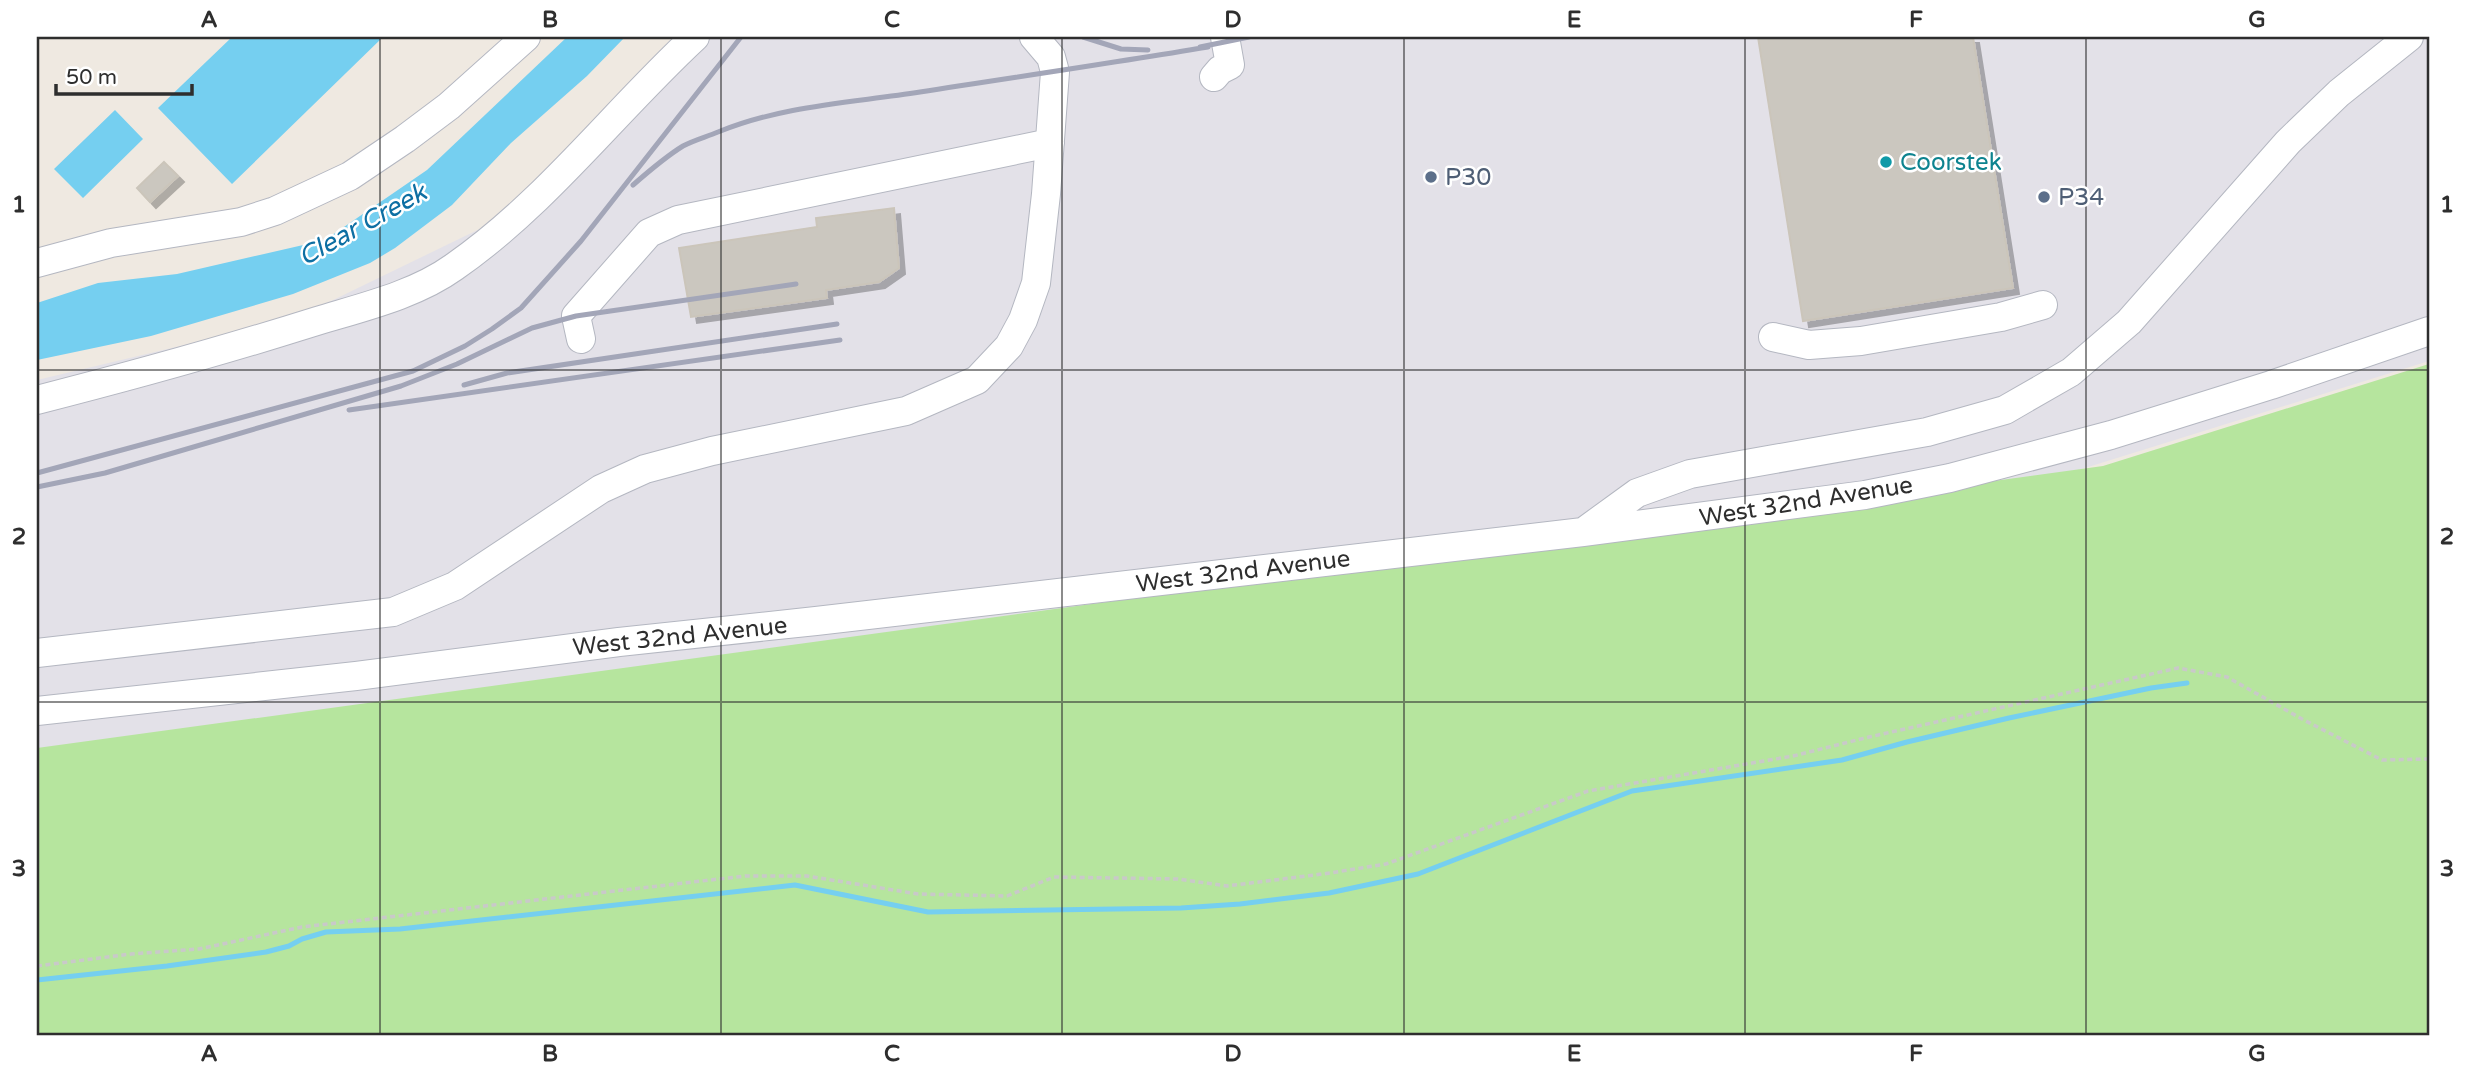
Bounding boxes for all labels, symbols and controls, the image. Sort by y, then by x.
text: A [200,6,218,34]
text: B [542,6,558,34]
text: C [884,6,900,34]
text: D [1224,6,1242,34]
text: E [1567,6,1581,34]
text: F [1909,6,1923,34]
text: G [2248,6,2266,34]
scale bar [56,52,192,96]
text: 50 m [66,65,117,90]
place label: Coorstek [1900,148,2002,177]
marker: Coorstek [1878,154,1894,170]
place label: P30 [1445,163,1491,192]
marker: P30 [1423,169,1439,185]
water label: Clear Creek [293,176,433,272]
place label: P34 [2058,183,2104,212]
marker: P34 [2036,189,2052,205]
text: 1 [12,191,26,219]
text: 1 [2440,191,2454,219]
street label: West 32nd Avenue [1697,470,1915,533]
text: 2 [12,523,26,551]
text: 2 [2440,523,2454,551]
street label: West 32nd Avenue [1134,544,1352,599]
street label: West 32nd Avenue [571,611,789,662]
text: 3 [12,855,26,883]
text: 3 [2440,855,2454,883]
text: A [200,1040,218,1068]
text: B [542,1040,558,1068]
text: C [884,1040,900,1068]
text: D [1224,1040,1242,1068]
text: E [1567,1040,1581,1068]
text: F [1909,1040,1923,1068]
text: G [2248,1040,2266,1068]

